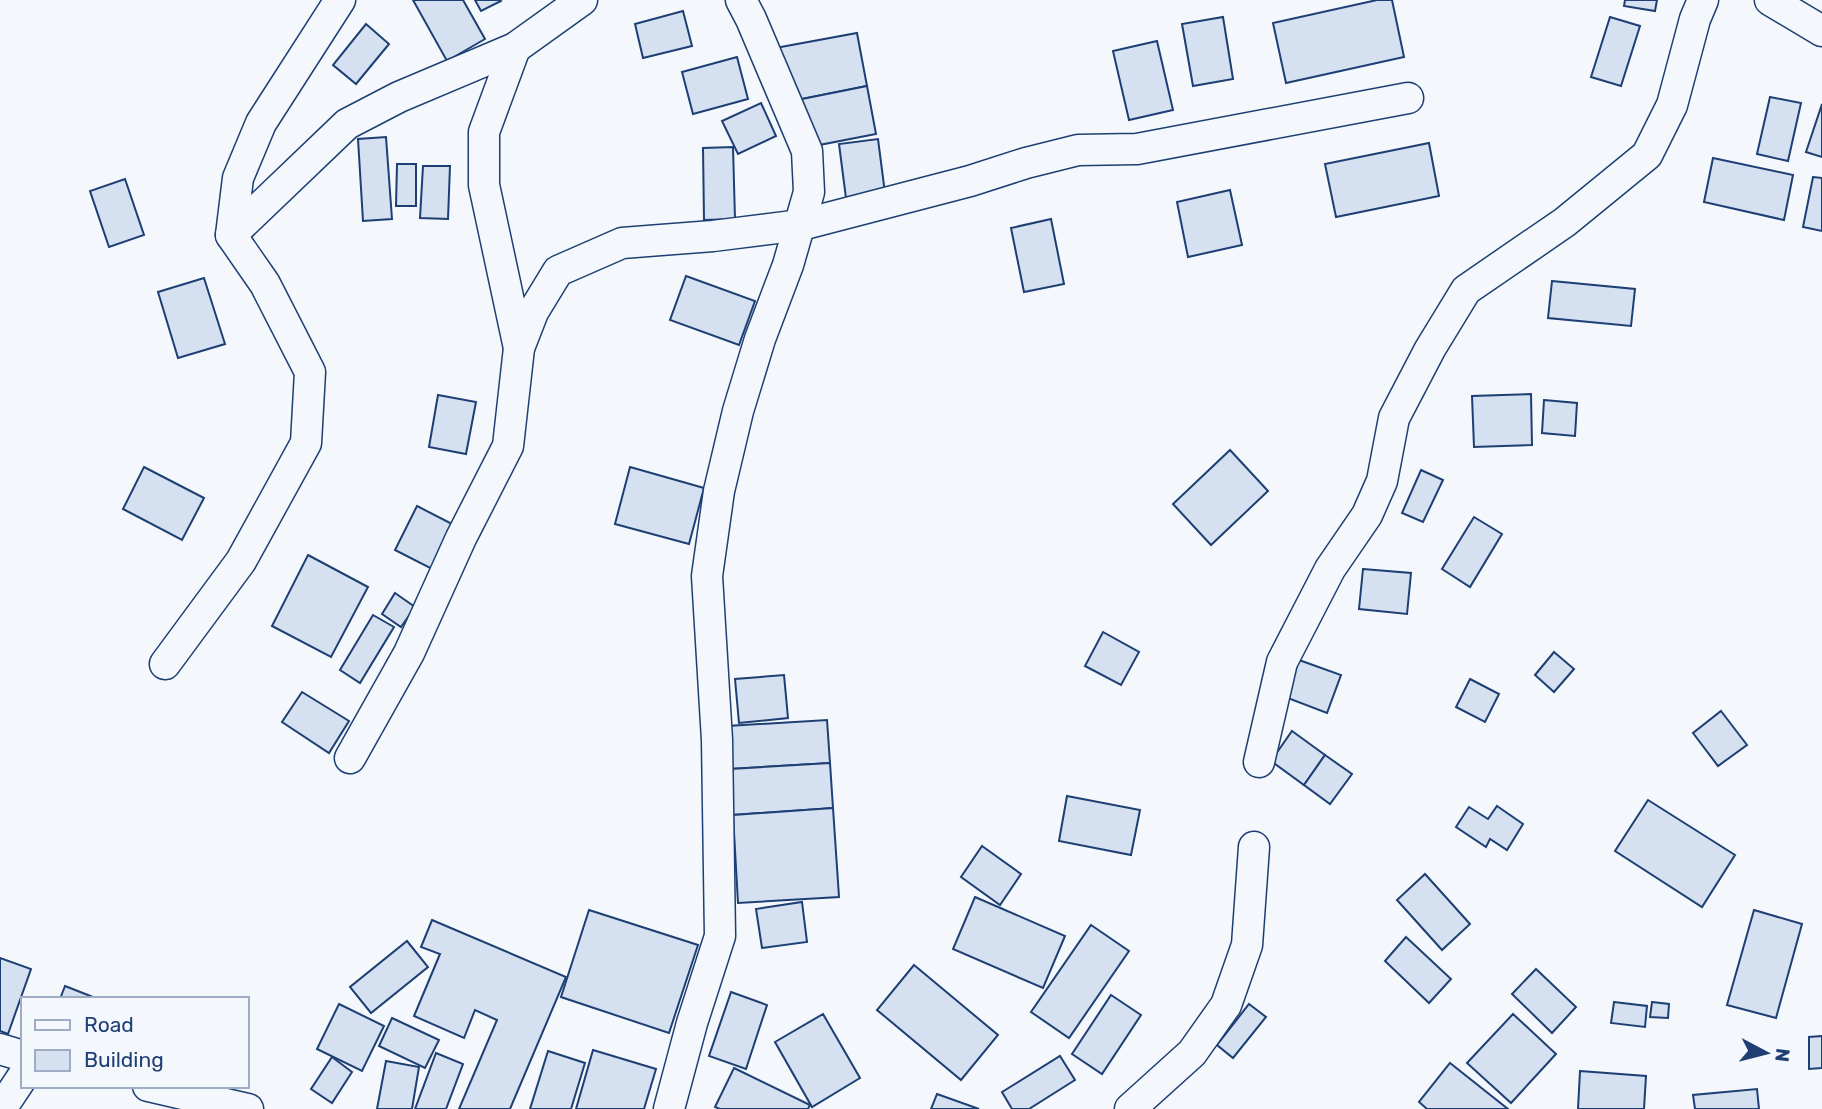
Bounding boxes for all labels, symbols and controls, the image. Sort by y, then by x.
legend [21,997,248,1088]
text: Road [84,1012,134,1037]
north arrow [1731,1018,1801,1088]
text: Building [84,1047,164,1072]
text: N [1770,1047,1795,1063]

